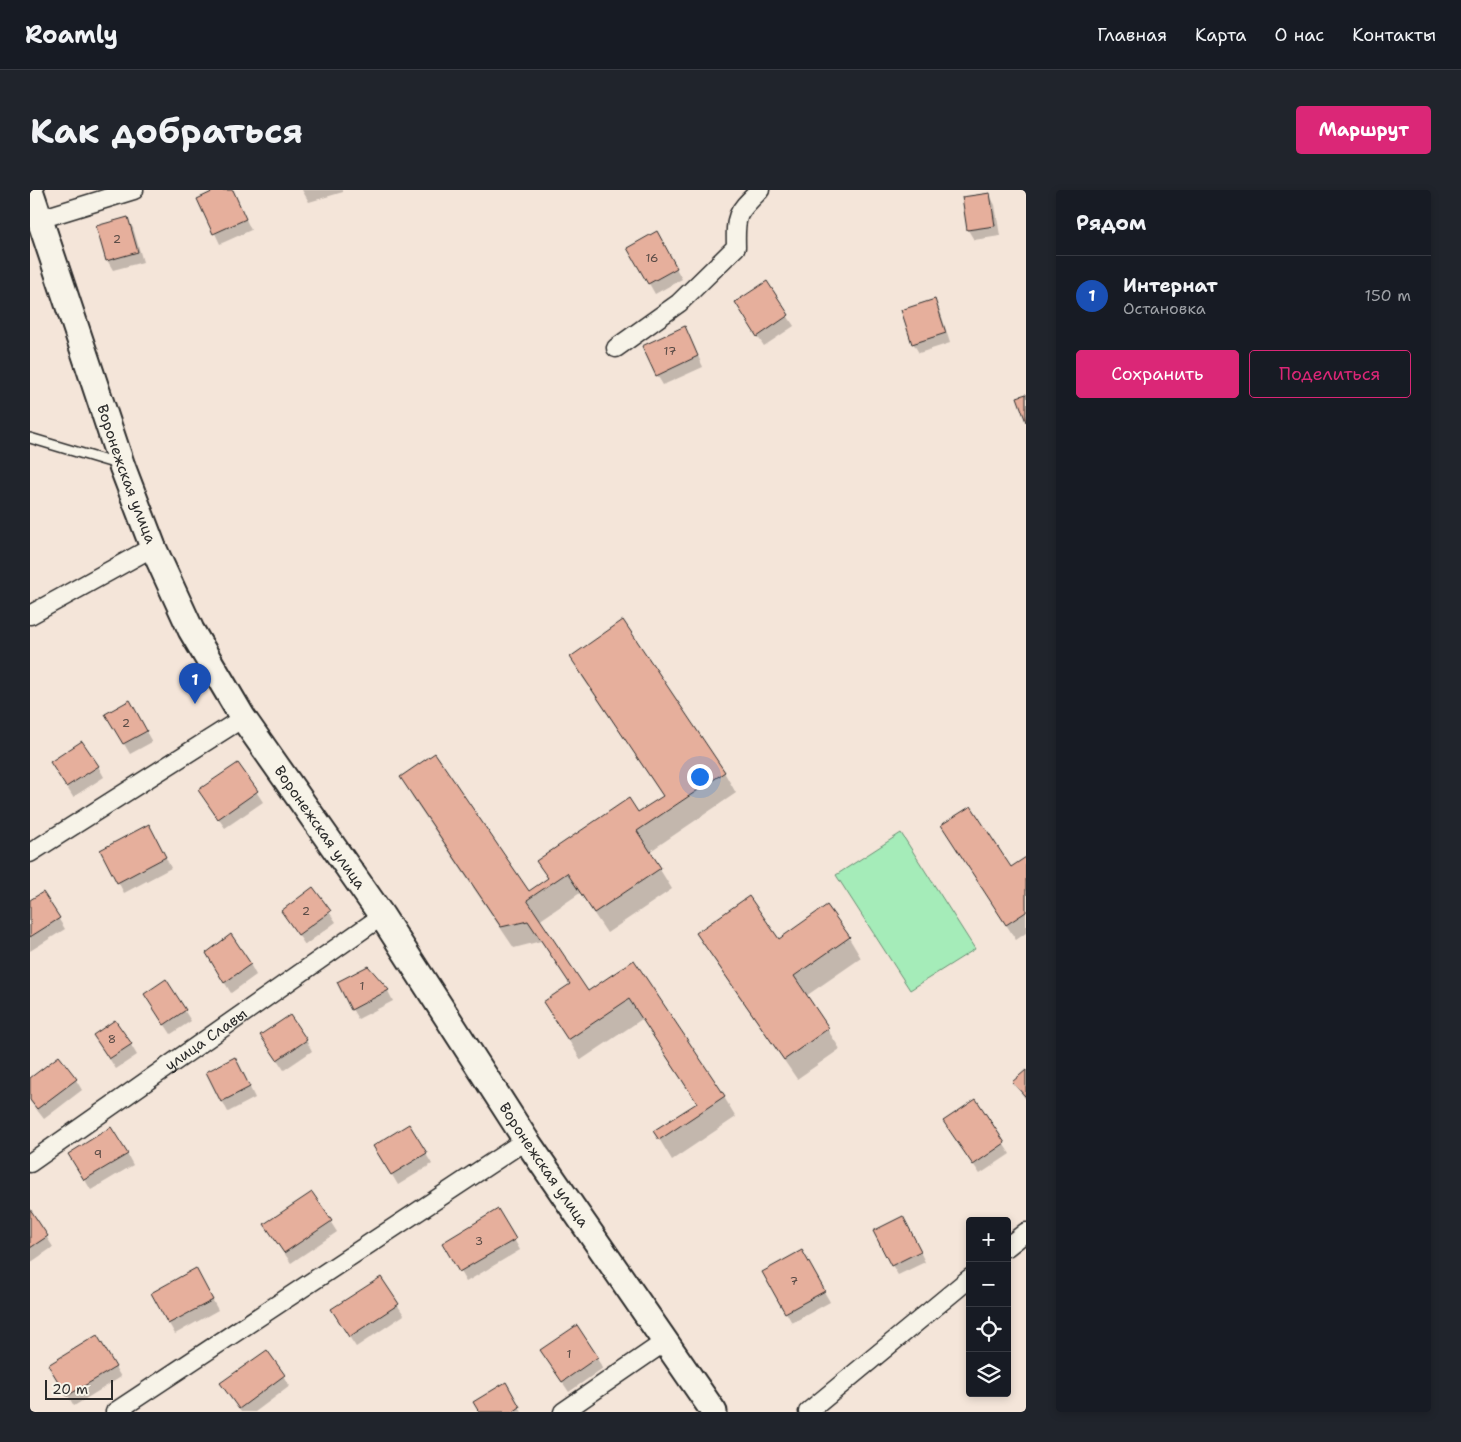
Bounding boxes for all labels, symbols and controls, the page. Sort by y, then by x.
text: Roamly [25,19,118,51]
text: Главная [1097,23,1167,47]
text: Карта [1195,23,1247,47]
text: О нас [1275,23,1324,47]
text: Контакты [1352,23,1436,47]
button: Маршрут [1296,106,1431,154]
text: Как добраться [30,107,303,154]
text: Рядом [1076,209,1146,237]
house number: 2 [113,231,121,247]
house number: 16 [645,250,659,266]
text: Интернат [1123,273,1218,298]
text: 1 [1088,285,1096,306]
text: 150 m [1364,285,1411,306]
text: Остановка [1123,298,1206,319]
house number: 17 [664,343,676,359]
button: Сохранить [1076,350,1239,398]
button: Поделиться [1249,350,1411,398]
street label: Воронежская улица [92,402,161,547]
pin: 1 [179,663,211,704]
house number: 2 [122,715,130,731]
street label: Воронежская улица [270,762,371,894]
your location [687,764,713,790]
house number: 2 [302,903,310,919]
house number: 1 [359,978,365,994]
street label: улица Славы [161,1004,251,1075]
house number: 8 [108,1031,116,1047]
street label: Воронежская улица [494,1099,594,1232]
house number: 9 [94,1146,102,1162]
map controls [966,1217,1011,1397]
button: + [966,1217,1011,1262]
house number: 3 [475,1233,483,1249]
button: − [966,1262,1011,1307]
house number: 7 [790,1273,798,1289]
button: locate [966,1307,1011,1352]
house number: 1 [566,1346,572,1362]
button: layers [966,1352,1011,1397]
scale bar [45,1377,112,1400]
text: 20 m [52,1380,88,1398]

